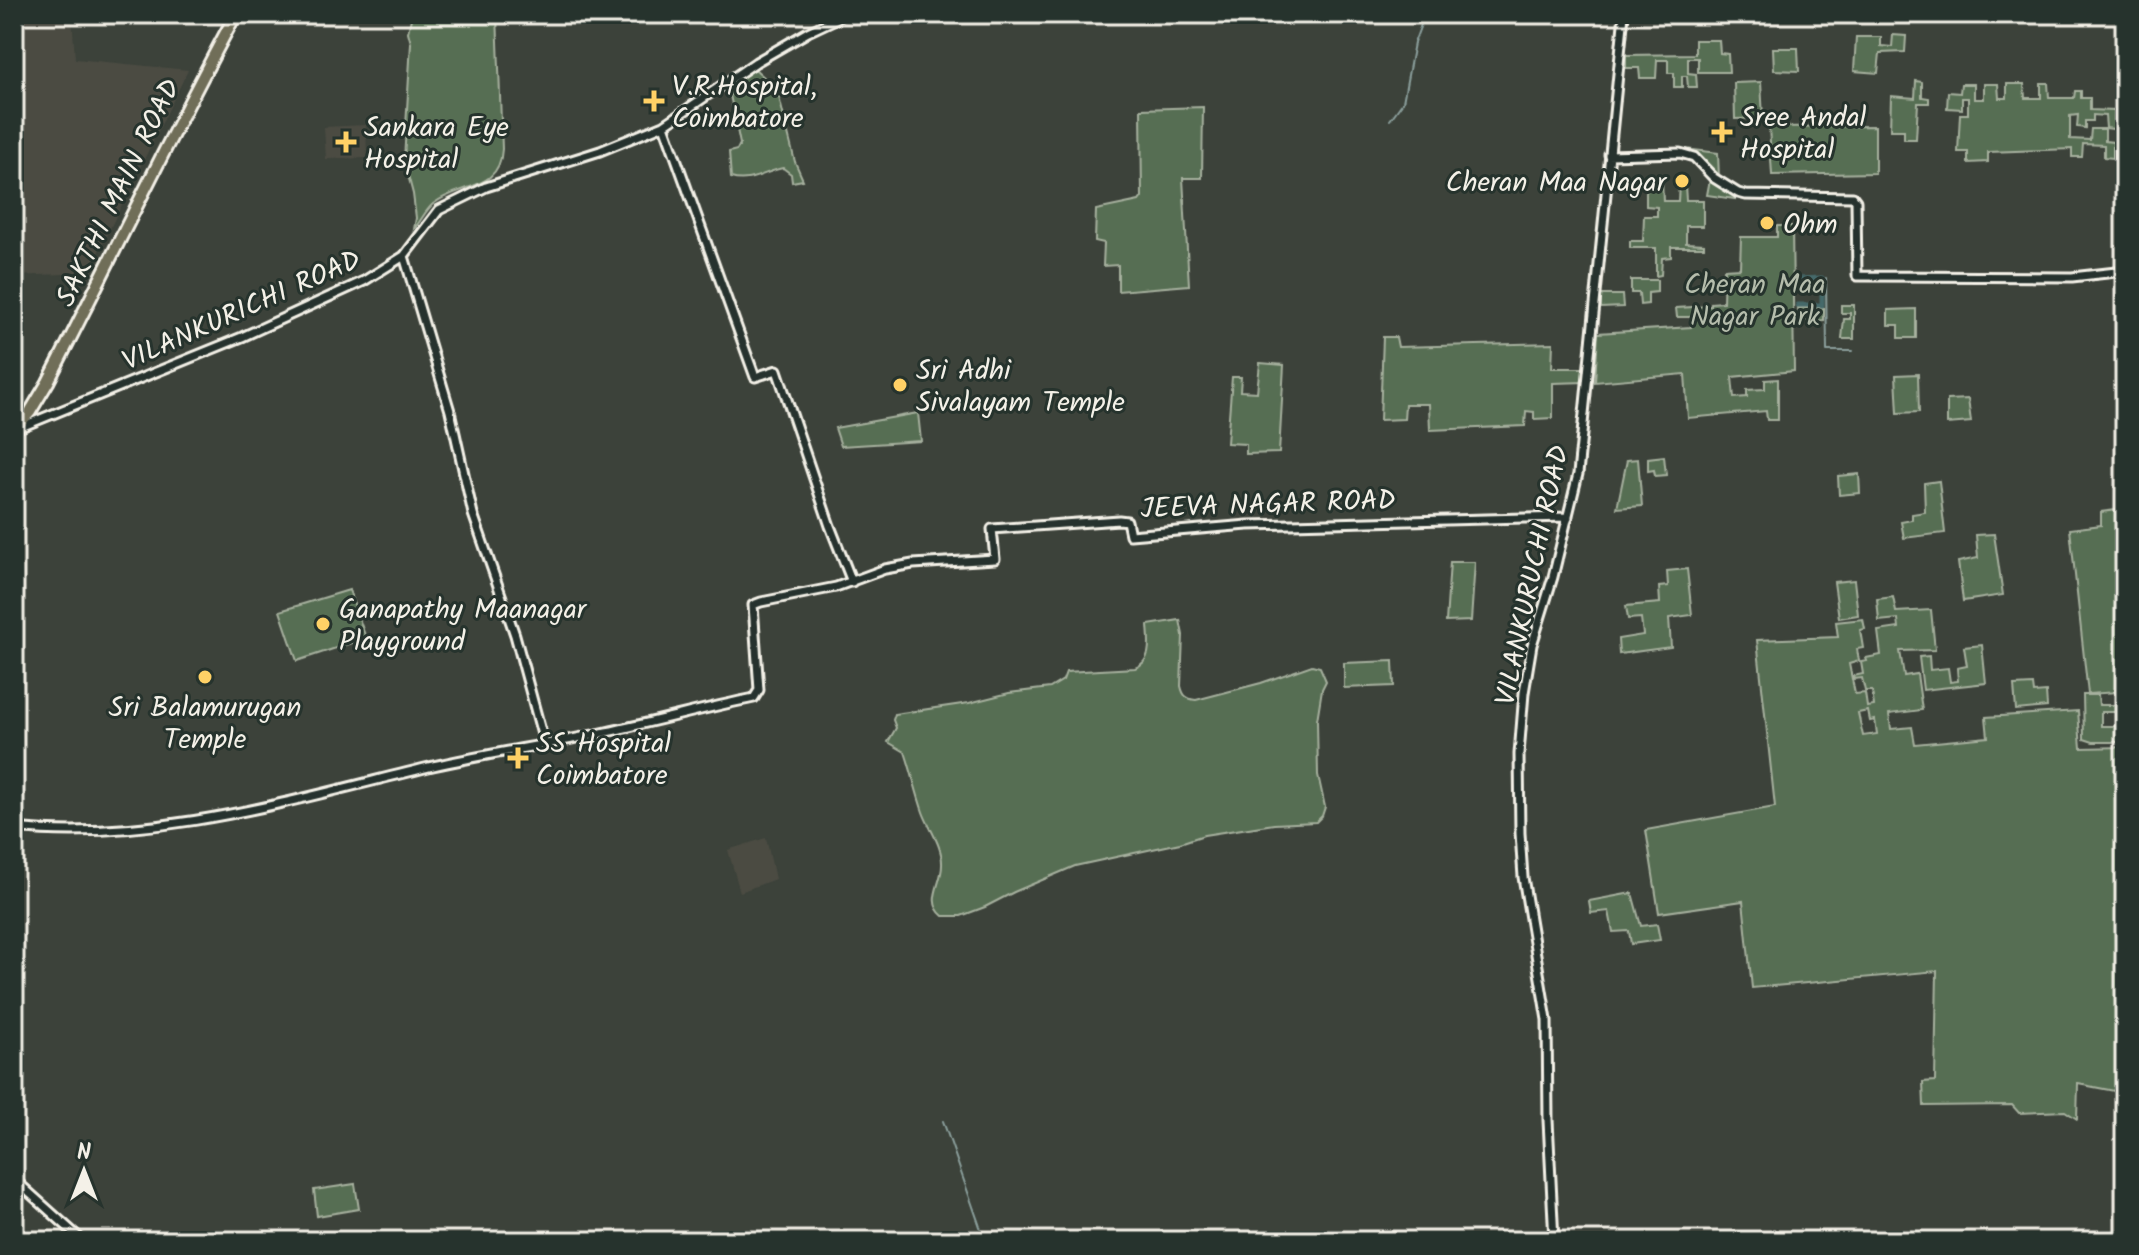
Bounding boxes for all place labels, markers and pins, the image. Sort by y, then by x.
place label: V.R.Hospital, Coimbatore [672,65,817,142]
marker: V.R.Hospital, Coimbatore [643,90,665,112]
place label: Sree Andal Hospital [1740,96,1867,173]
place label: Sankara Eye Hospital [364,106,509,183]
marker: Sree Andal Hospital [1711,121,1733,143]
marker: Sankara Eye Hospital [335,131,357,153]
place label: Cheran Maa Nagar [1446,161,1668,206]
marker: Cheran Maa Nagar [1673,172,1691,190]
place label: Ohm [1783,203,1837,248]
marker: Ohm [1758,214,1776,232]
place label: Sri Adhi Sivalayam Temple [916,349,1125,426]
marker: Sri Adhi Sivalayam Temple [891,376,909,394]
place label: Ganapathy Maanagar Playground [339,588,588,665]
marker: Ganapathy Maanagar Playground [314,615,332,633]
marker: Sri Balamurugan Temple [196,668,214,686]
place label: Sri Balamurugan Temple [109,686,301,763]
place label: SS Hospital Coimbatore [536,722,671,799]
marker: SS Hospital Coimbatore [507,747,529,769]

